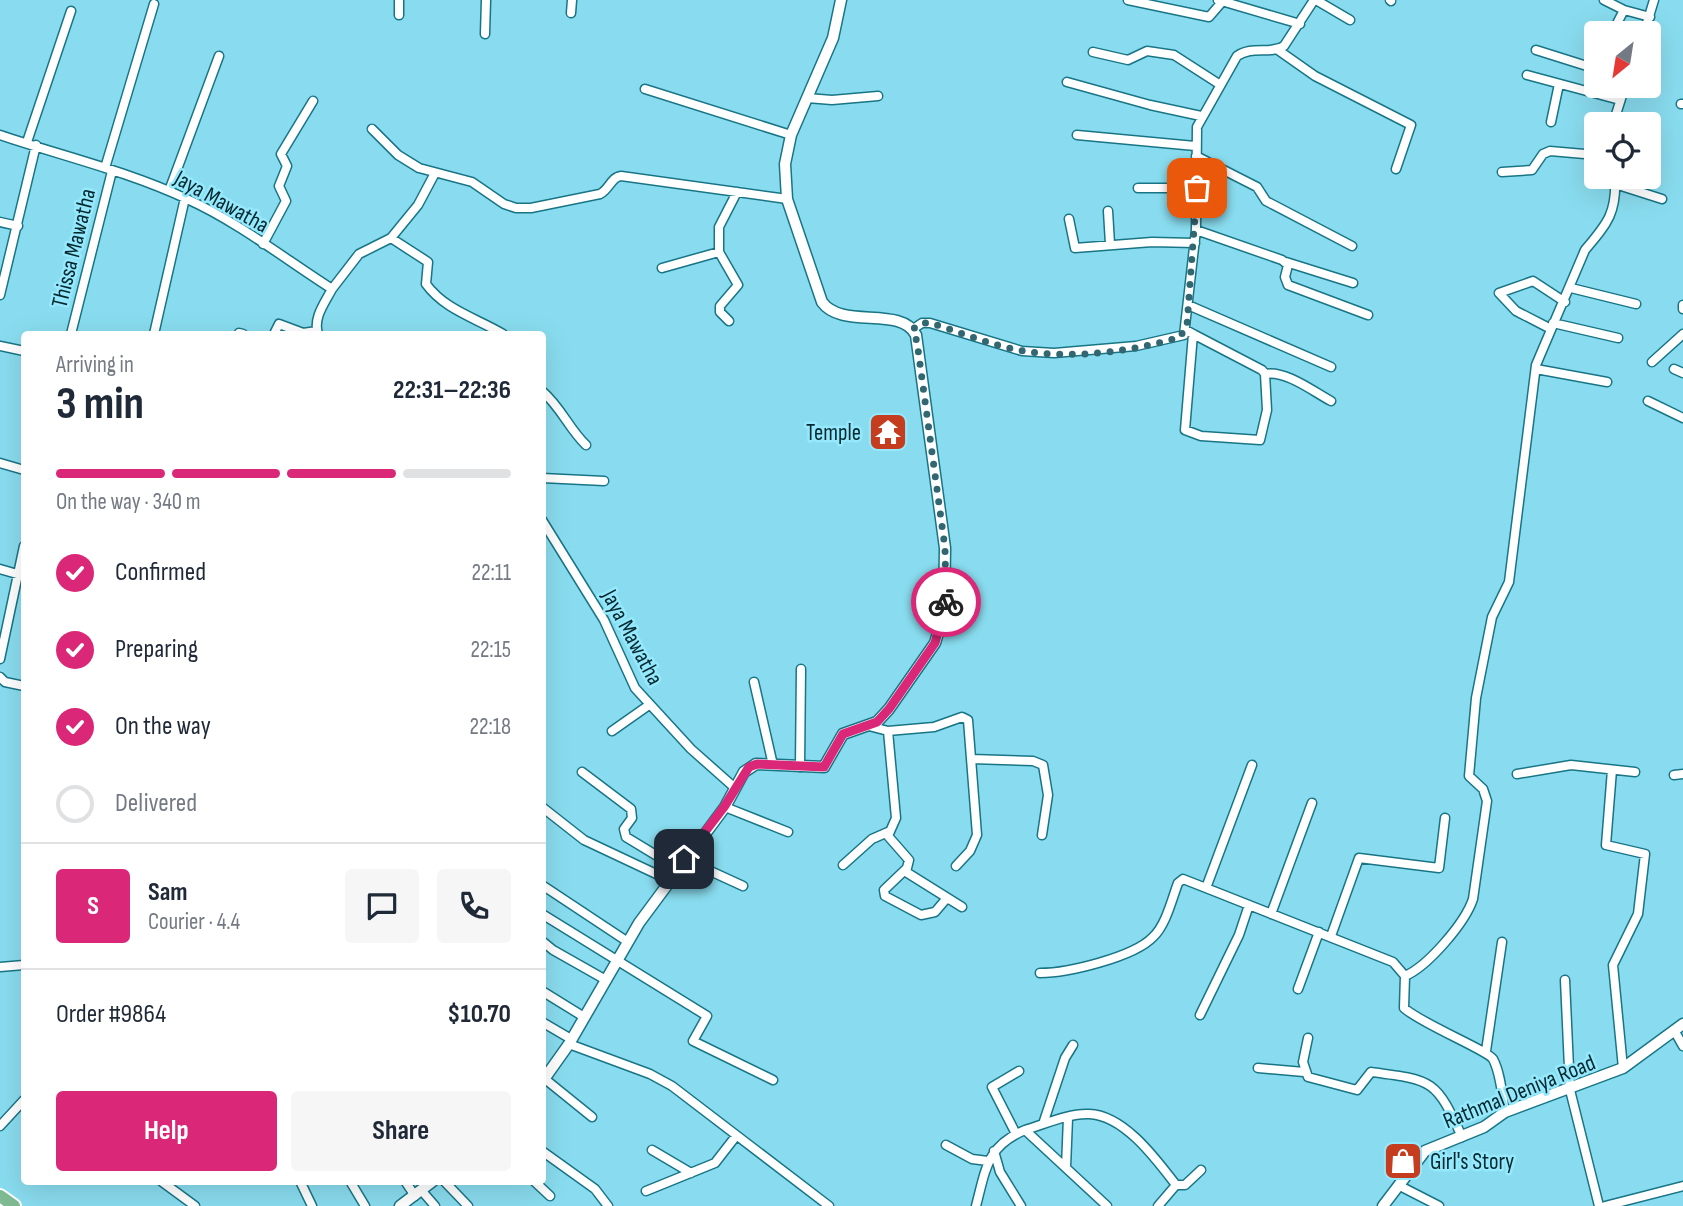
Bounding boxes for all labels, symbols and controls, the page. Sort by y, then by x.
north arrow [1584,21,1661,98]
map controls [1584,21,1661,189]
button: locate [1584,112,1661,189]
pin [1167,158,1227,218]
street label: Jaya Mawatha [168,164,274,239]
icon: bag [1178,169,1216,207]
street label: Thissa Mawatha [46,186,102,311]
text: Arriving in [56,351,134,379]
text: 22:31–22:36 [393,375,511,406]
text: 3 min [56,377,144,432]
temple icon: Temple [867,411,909,453]
place label: Temple [806,419,861,447]
text: On the way · 340 m [56,488,201,516]
icon: check [56,554,94,592]
text: Confirmed [115,557,206,588]
text: 22:11 [472,559,511,587]
courier [911,567,981,637]
icon: bike [927,583,965,621]
street label: Jaya Mawatha [595,584,669,690]
icon: check [56,631,94,669]
text: Preparing [115,634,198,665]
text: 22:15 [470,636,511,664]
icon: check [56,708,94,746]
text: On the way [115,711,211,742]
text: 22:18 [470,713,511,741]
text: Delivered [115,788,197,819]
pin [654,829,714,889]
icon: home [665,840,703,878]
button: chat [345,869,419,943]
button: phone [437,869,511,943]
text: Sam [148,877,188,908]
text: S [87,891,99,922]
text: Courier · 4.4 [148,908,240,936]
text: Order #9864 [56,999,166,1030]
text: $10.70 [447,999,511,1030]
street label: Rathmal Deniya Road [1439,1049,1600,1135]
button: Help [56,1091,277,1171]
button: Share [291,1091,511,1171]
shop icon: Girl's Story [1382,1140,1424,1182]
place label: Girl's Story [1430,1148,1514,1176]

